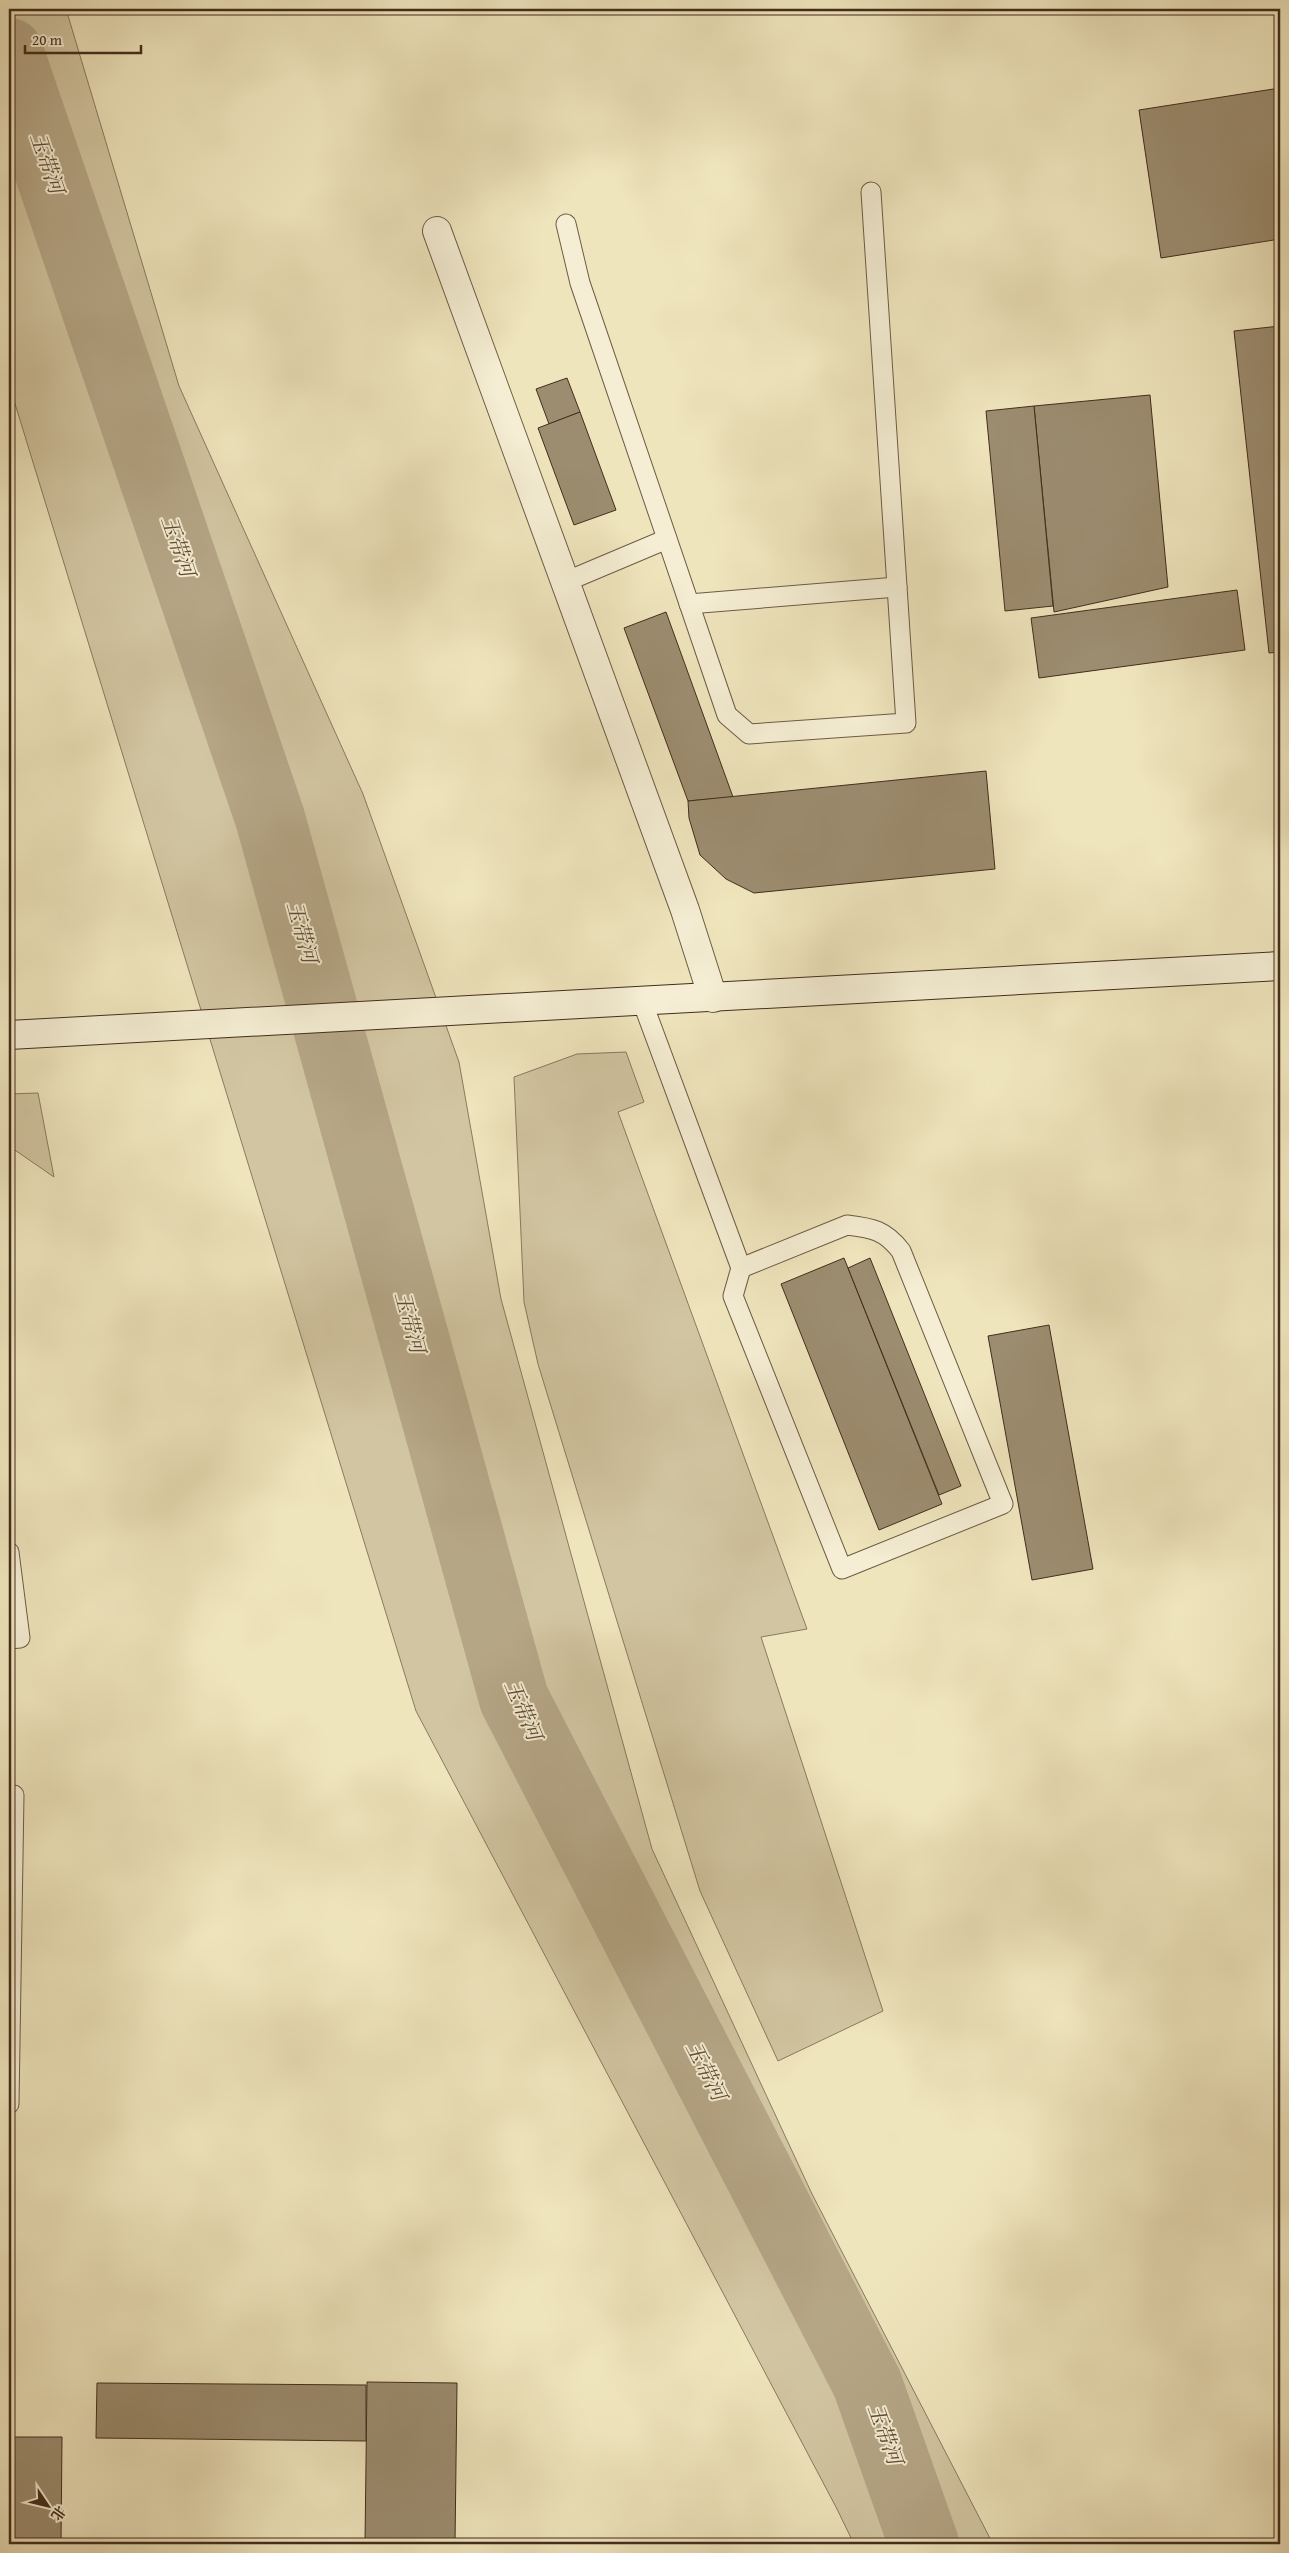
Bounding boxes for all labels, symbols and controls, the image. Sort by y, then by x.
scale bar [25,22,141,54]
text: 20 m [32,29,63,50]
water label: 玉带河 [23,128,74,201]
water label: 玉带河 [154,511,205,584]
water label: 玉带河 [279,897,327,970]
water label: 玉带河 [387,1287,435,1360]
water label: 玉带河 [497,1675,552,1749]
water label: 玉带河 [678,2036,736,2109]
water label: 玉带河 [860,2399,912,2472]
north arrow [22,2480,72,2530]
text: 北 [46,2502,71,2525]

